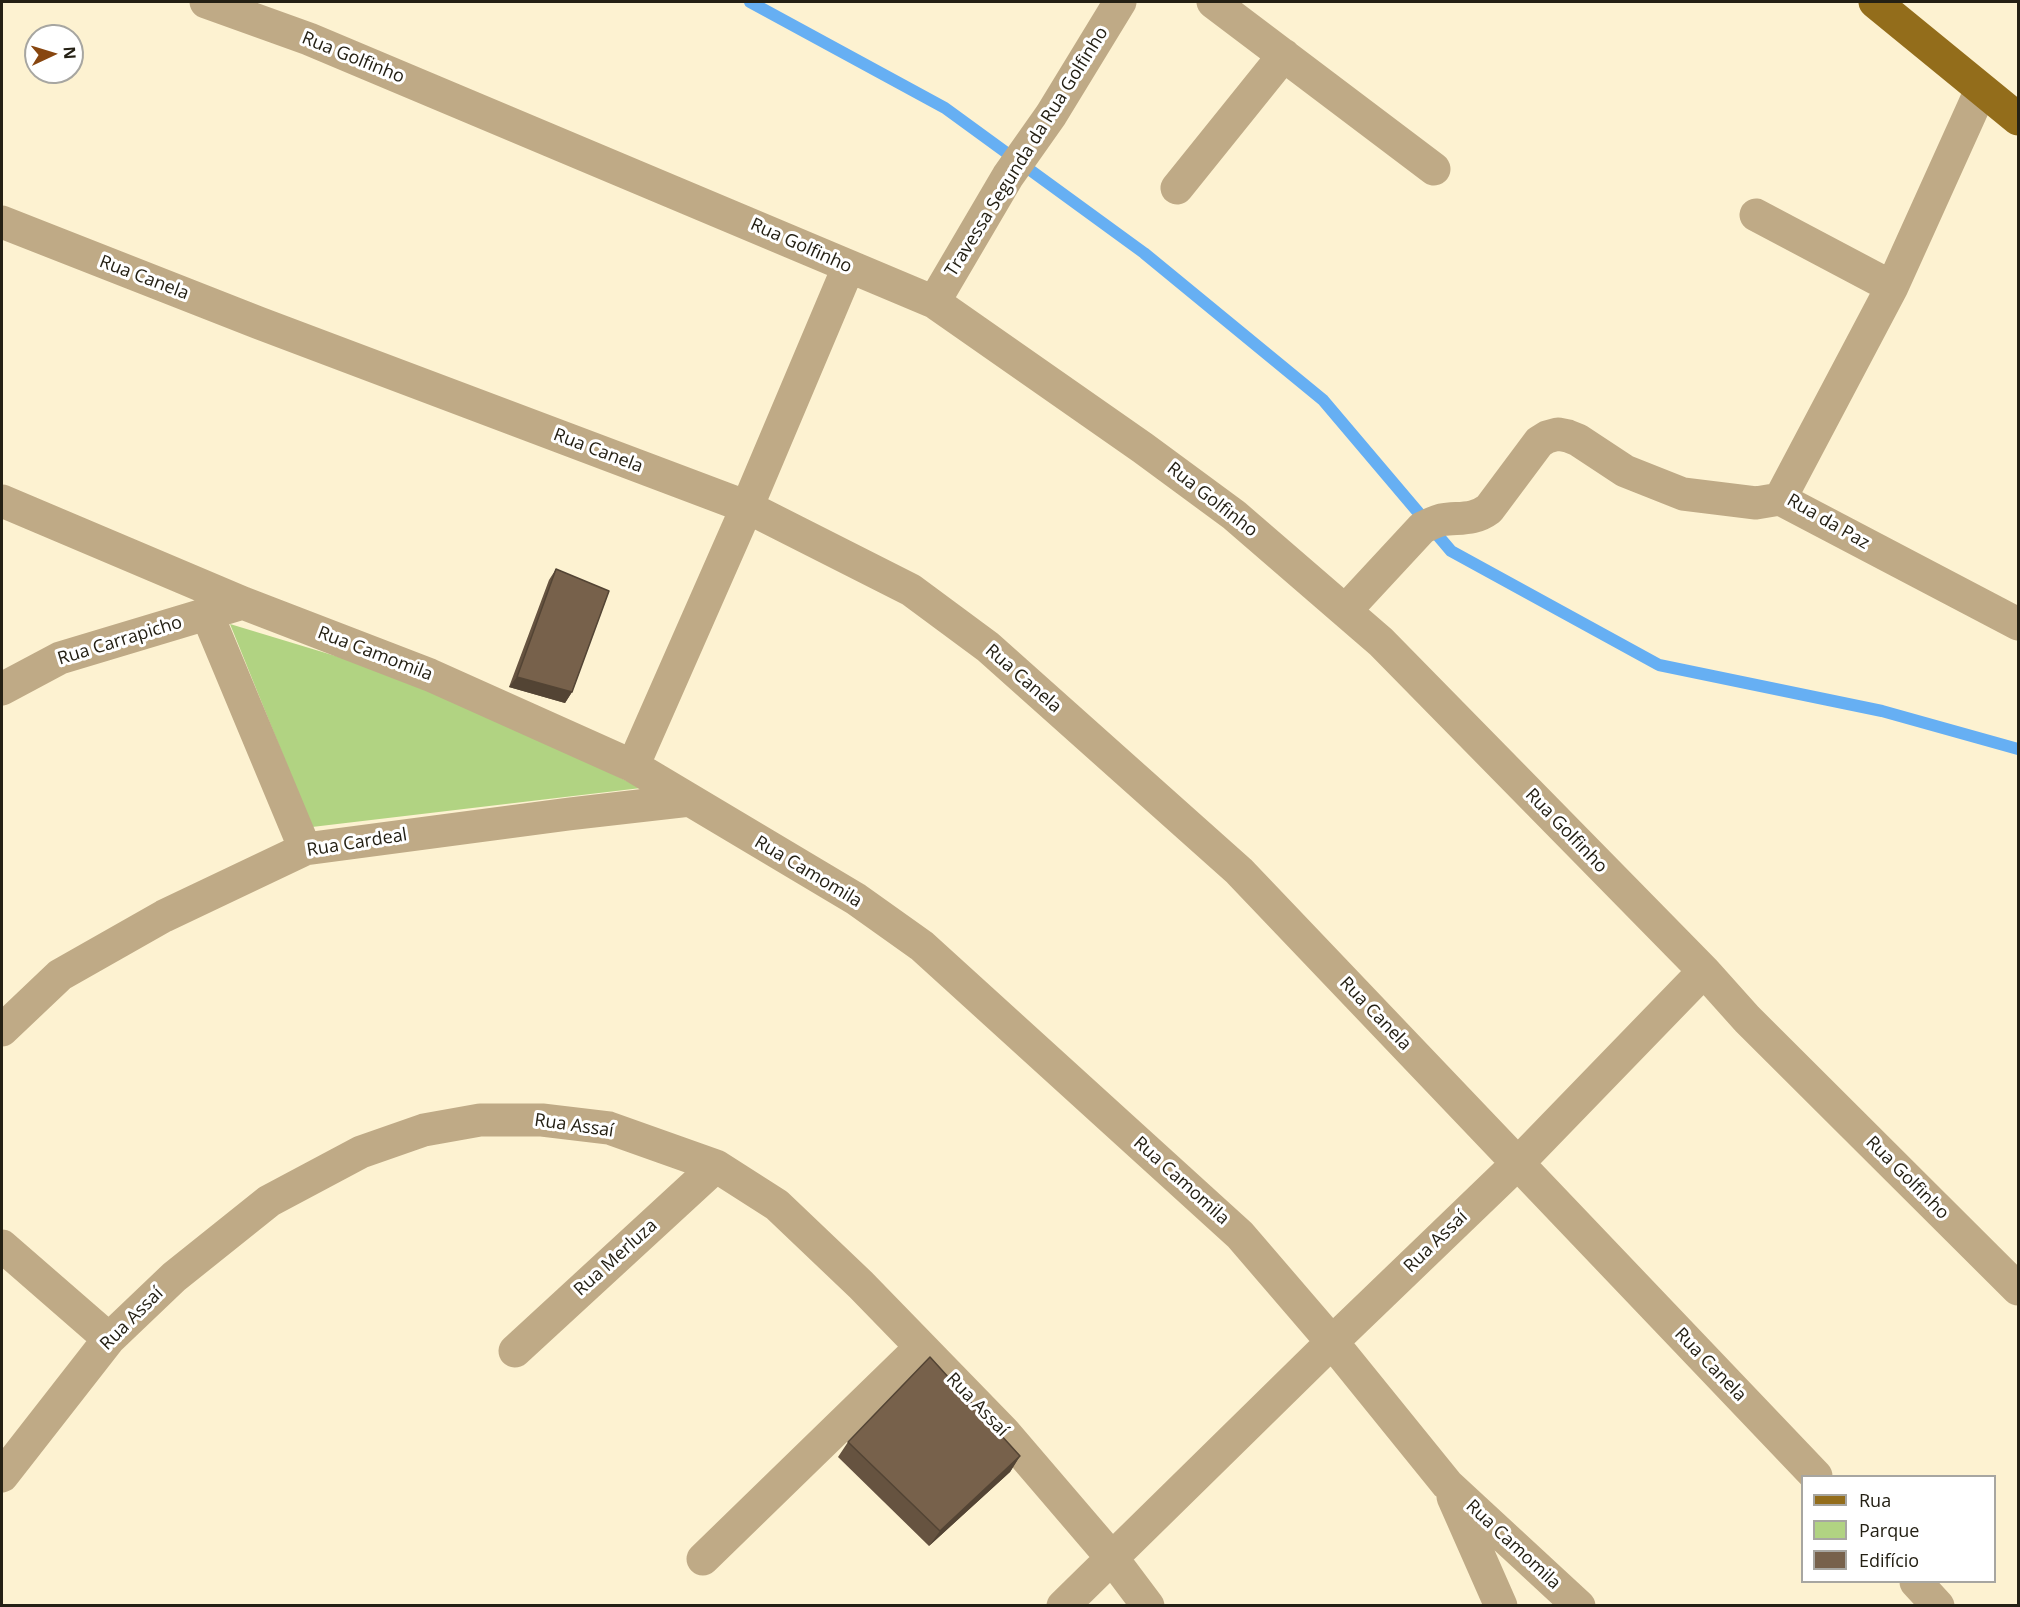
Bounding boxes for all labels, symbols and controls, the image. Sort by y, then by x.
street label: Travessa Segunda da Rua Golfinho [941,23,1113,281]
north arrow [24,24,84,84]
street label: Rua Golfinho [299,28,407,88]
text: N [59,46,81,60]
street label: Rua Golfinho [747,214,855,278]
street label: Rua Canela [96,251,192,305]
street label: Rua Canela [550,424,646,478]
street label: Rua Golfinho [1162,458,1262,542]
street label: Rua da Paz [1783,490,1873,554]
street label: Rua Carrapicho [55,612,185,670]
street label: Rua Camomila [314,622,436,686]
street label: Rua Canela [980,640,1066,718]
street label: Rua Golfinho [1520,784,1612,878]
street label: Rua Cardeal [305,824,409,862]
street label: Rua Camomila [750,831,866,913]
street label: Rua Canela [1335,973,1415,1055]
street label: Rua Assaí [533,1110,615,1142]
street label: Rua Camomila [1129,1132,1233,1230]
street label: Rua Golfinho [1861,1132,1953,1224]
street label: Rua Assaí [1400,1206,1472,1278]
street label: Rua Merluza [570,1215,662,1301]
street label: Rua Assaí [96,1283,168,1355]
street label: Rua Canela [1670,1324,1750,1406]
street label: Rua Assaí [941,1369,1013,1441]
legend [1801,1475,1996,1583]
text: Rua [1859,1488,1891,1512]
street label: Rua Camomila [1461,1496,1565,1594]
text: Parque [1859,1518,1919,1542]
text: Edifício [1859,1548,1919,1572]

